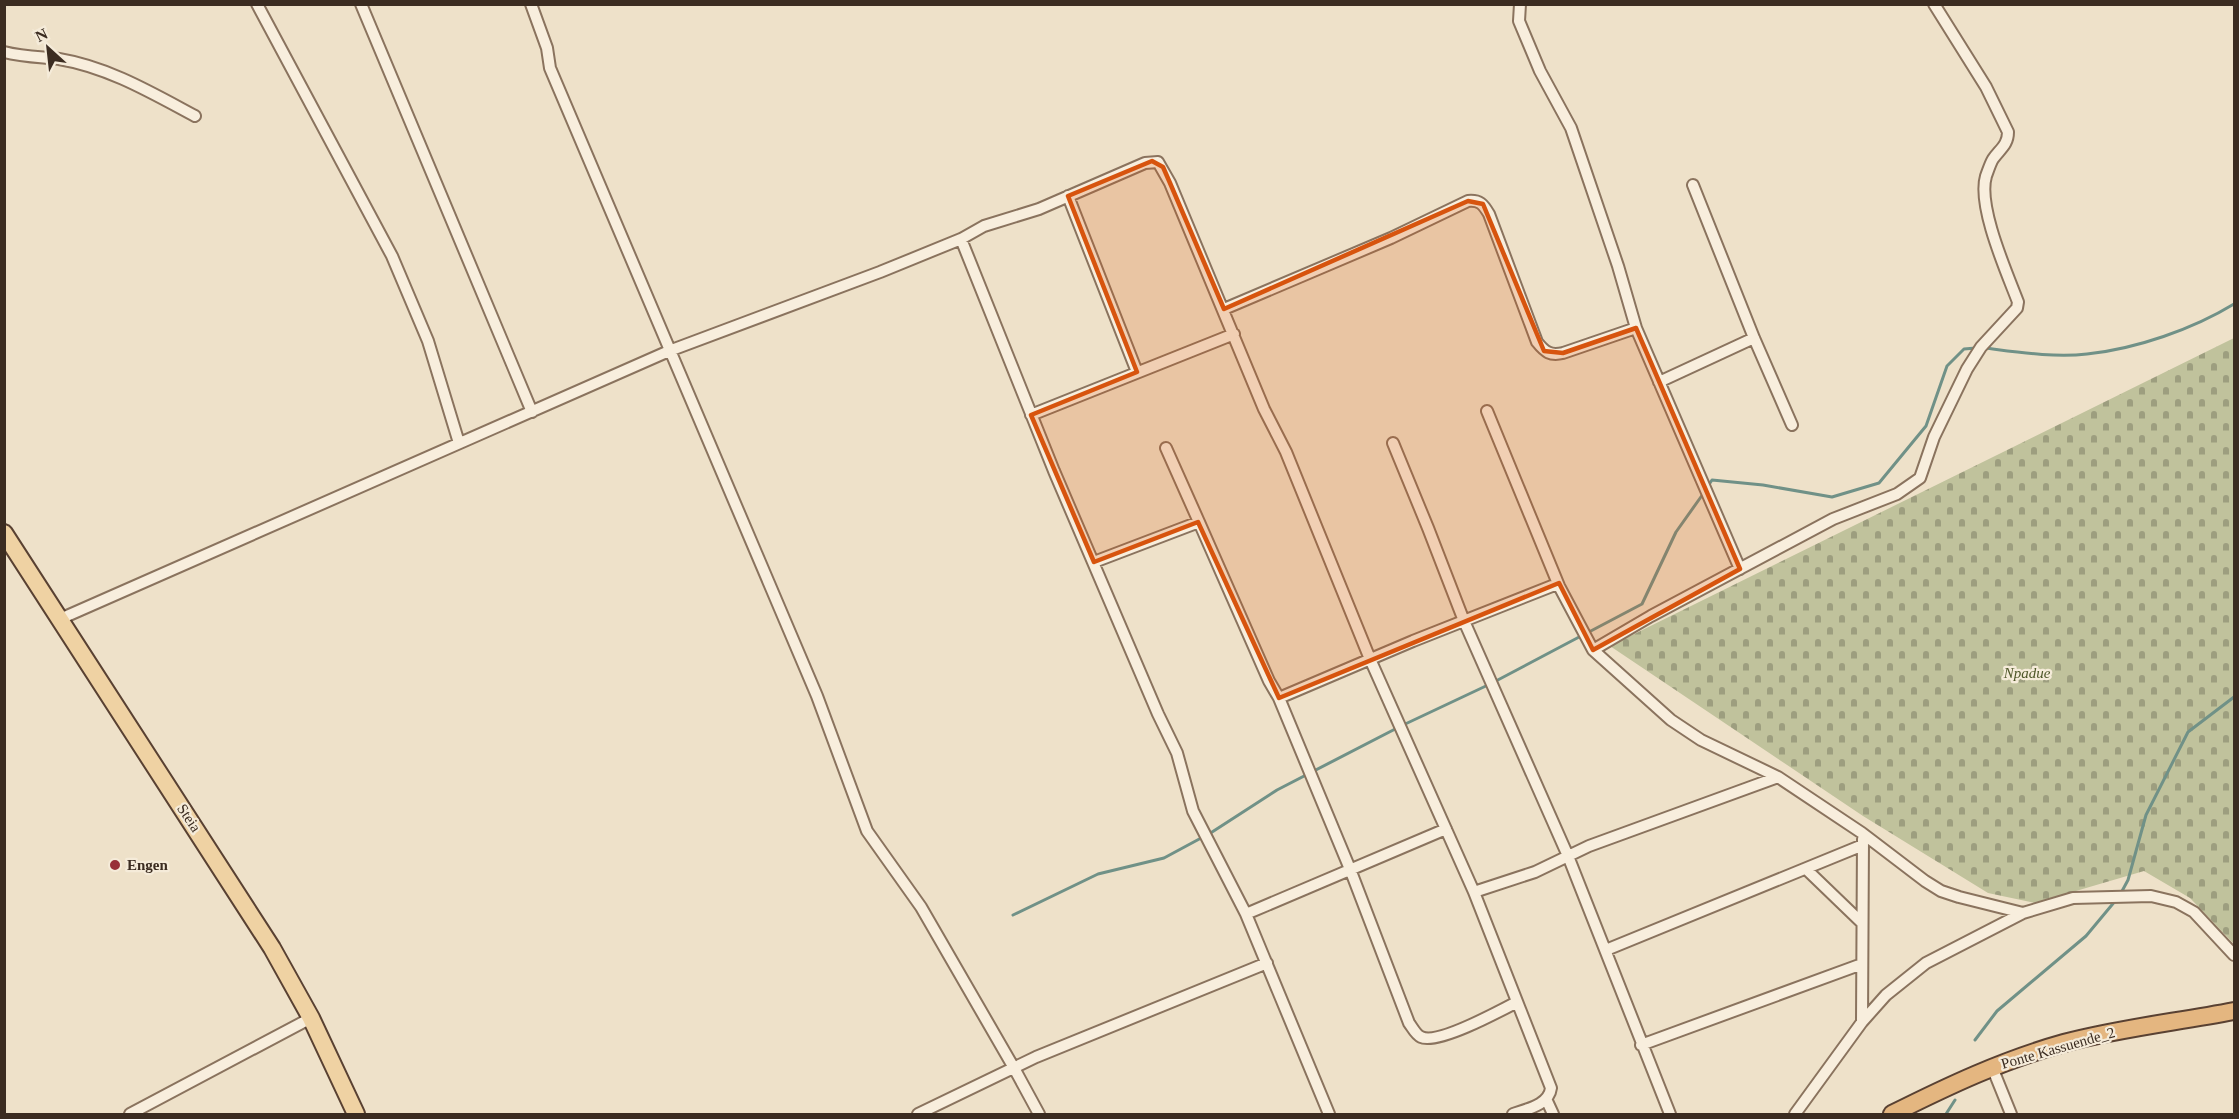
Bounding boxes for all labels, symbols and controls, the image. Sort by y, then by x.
north arrow [18,18,78,78]
text: N [32,25,51,45]
park label: Npadue [2003,665,2051,681]
street label: Steia [174,801,204,835]
place label: Engen [127,857,169,873]
marker: Engen [108,858,122,872]
street label: Ponte Kassuende_2 [1999,1024,2117,1072]

